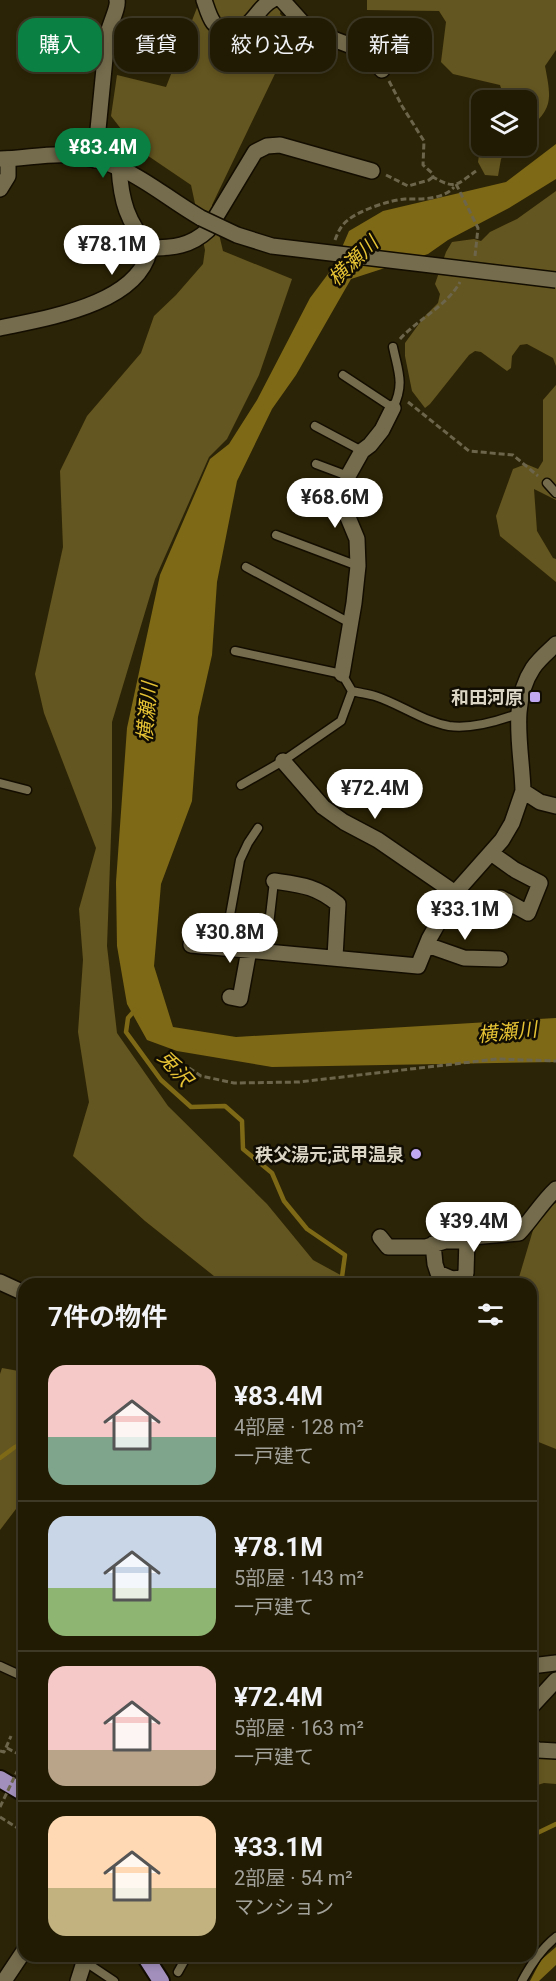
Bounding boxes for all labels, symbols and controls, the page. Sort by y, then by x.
chip: 購入 [18,18,102,72]
chip: 賃貸 [114,18,198,72]
chip: 絞り込み [210,18,336,72]
chip: 新着 [348,18,432,72]
map controls [471,90,537,156]
button: layers [471,90,537,156]
pin: ¥83.4M [54,128,152,179]
text: ¥83.4M [69,135,137,159]
pin: ¥78.1M [63,225,161,276]
water label: 横瀬川 [323,230,384,290]
text: ¥78.1M [78,232,146,256]
pin: ¥68.6M [286,478,384,529]
text: ¥68.6M [301,485,369,509]
water label: 横瀬川 [132,679,162,743]
place label: 和田河原 [451,687,523,708]
marker: 和田河原 [528,690,542,704]
pin: ¥72.4M [326,769,424,820]
text: ¥72.4M [341,776,409,800]
pin: ¥33.1M [416,890,514,941]
text: ¥33.1M [431,897,499,921]
pin: ¥30.8M [181,913,279,964]
text: ¥30.8M [196,920,264,944]
water label: 横瀬川 [476,1017,540,1047]
water label: 兎沢 [153,1045,199,1093]
place label: 秩父湯元;武甲温泉 [255,1144,404,1165]
marker: 秩父湯元;武甲温泉 [409,1147,423,1161]
pin: ¥39.4M [425,1202,523,1253]
text: ¥39.4M [440,1209,508,1233]
icon: filters [474,1298,507,1331]
text: 7件の物件 [48,1302,167,1332]
text: ¥83.4M [234,1381,323,1411]
icon: home [96,1389,168,1461]
text: 4部屋 · 128 m² [234,1415,364,1439]
text: 一戸建て [234,1444,314,1468]
text: ¥78.1M [234,1532,323,1562]
icon: home [96,1540,168,1612]
text: 5部屋 · 143 m² [234,1566,364,1590]
text: 一戸建て [234,1595,314,1619]
text: ¥72.4M [234,1682,323,1712]
icon: home [96,1690,168,1762]
text: 5部屋 · 163 m² [234,1716,364,1740]
text: 一戸建て [234,1745,314,1769]
text: ¥33.1M [234,1832,323,1862]
icon: home [96,1840,168,1912]
text: 2部屋 · 54 m² [234,1866,353,1890]
text: マンション [234,1895,334,1919]

